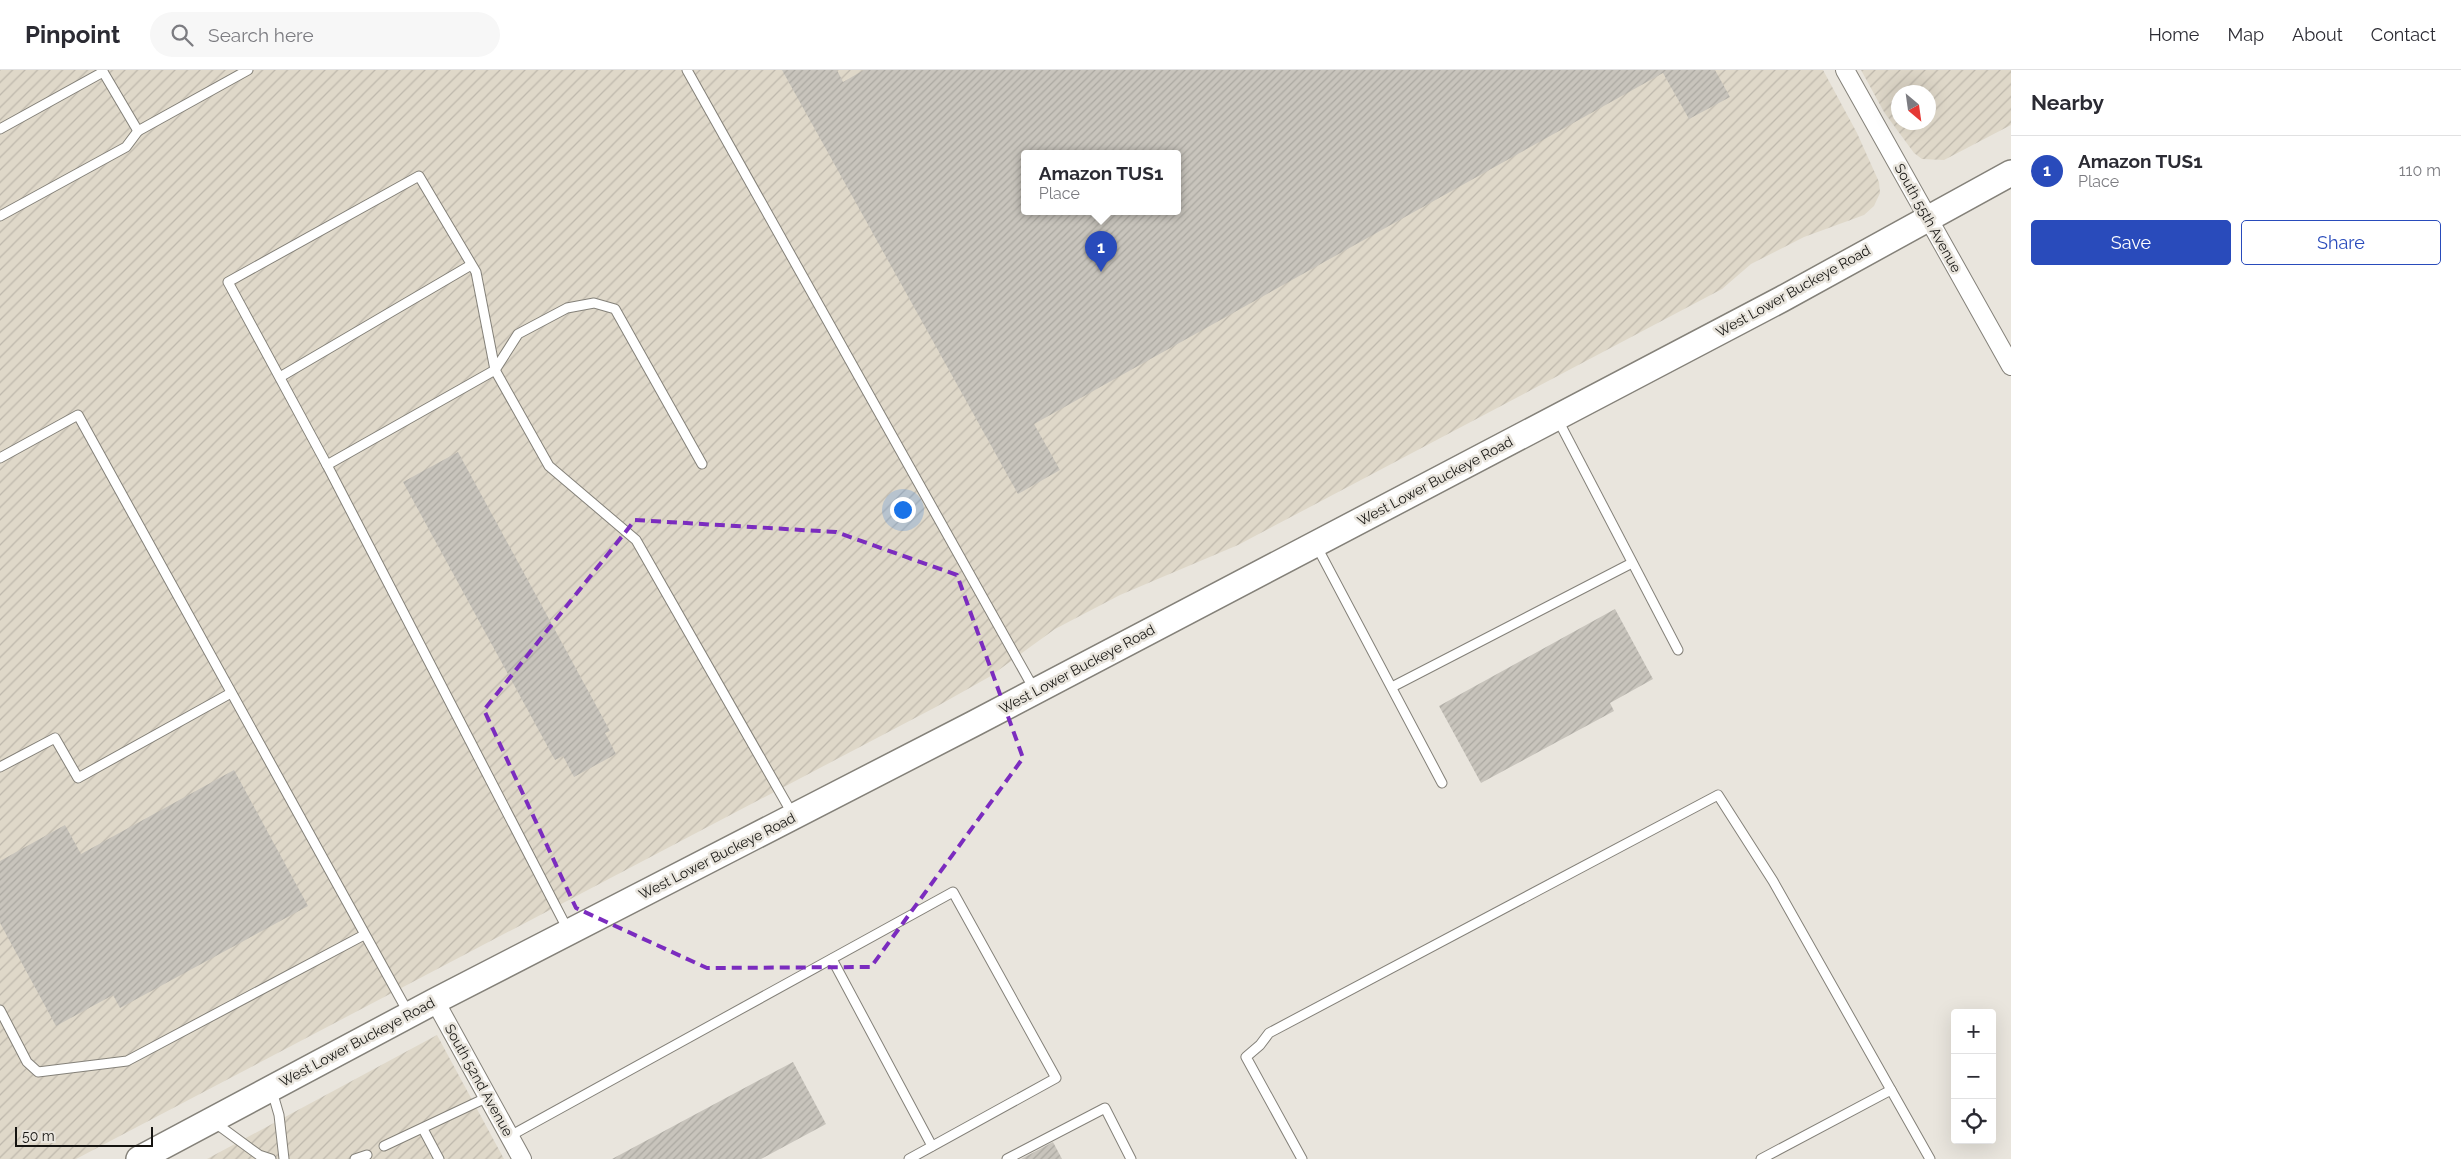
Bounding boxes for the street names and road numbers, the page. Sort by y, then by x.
street label: South 55th Avenue [1891,161,1965,275]
street label: West Lower Buckeye Road [1713,242,1873,340]
street label: West Lower Buckeye Road [1355,433,1515,529]
street label: West Lower Buckeye Road [997,621,1157,717]
street label: West Lower Buckeye Road [636,809,798,903]
street label: West Lower Buckeye Road [277,994,437,1090]
street label: South 52nd Avenue [442,1021,516,1139]

